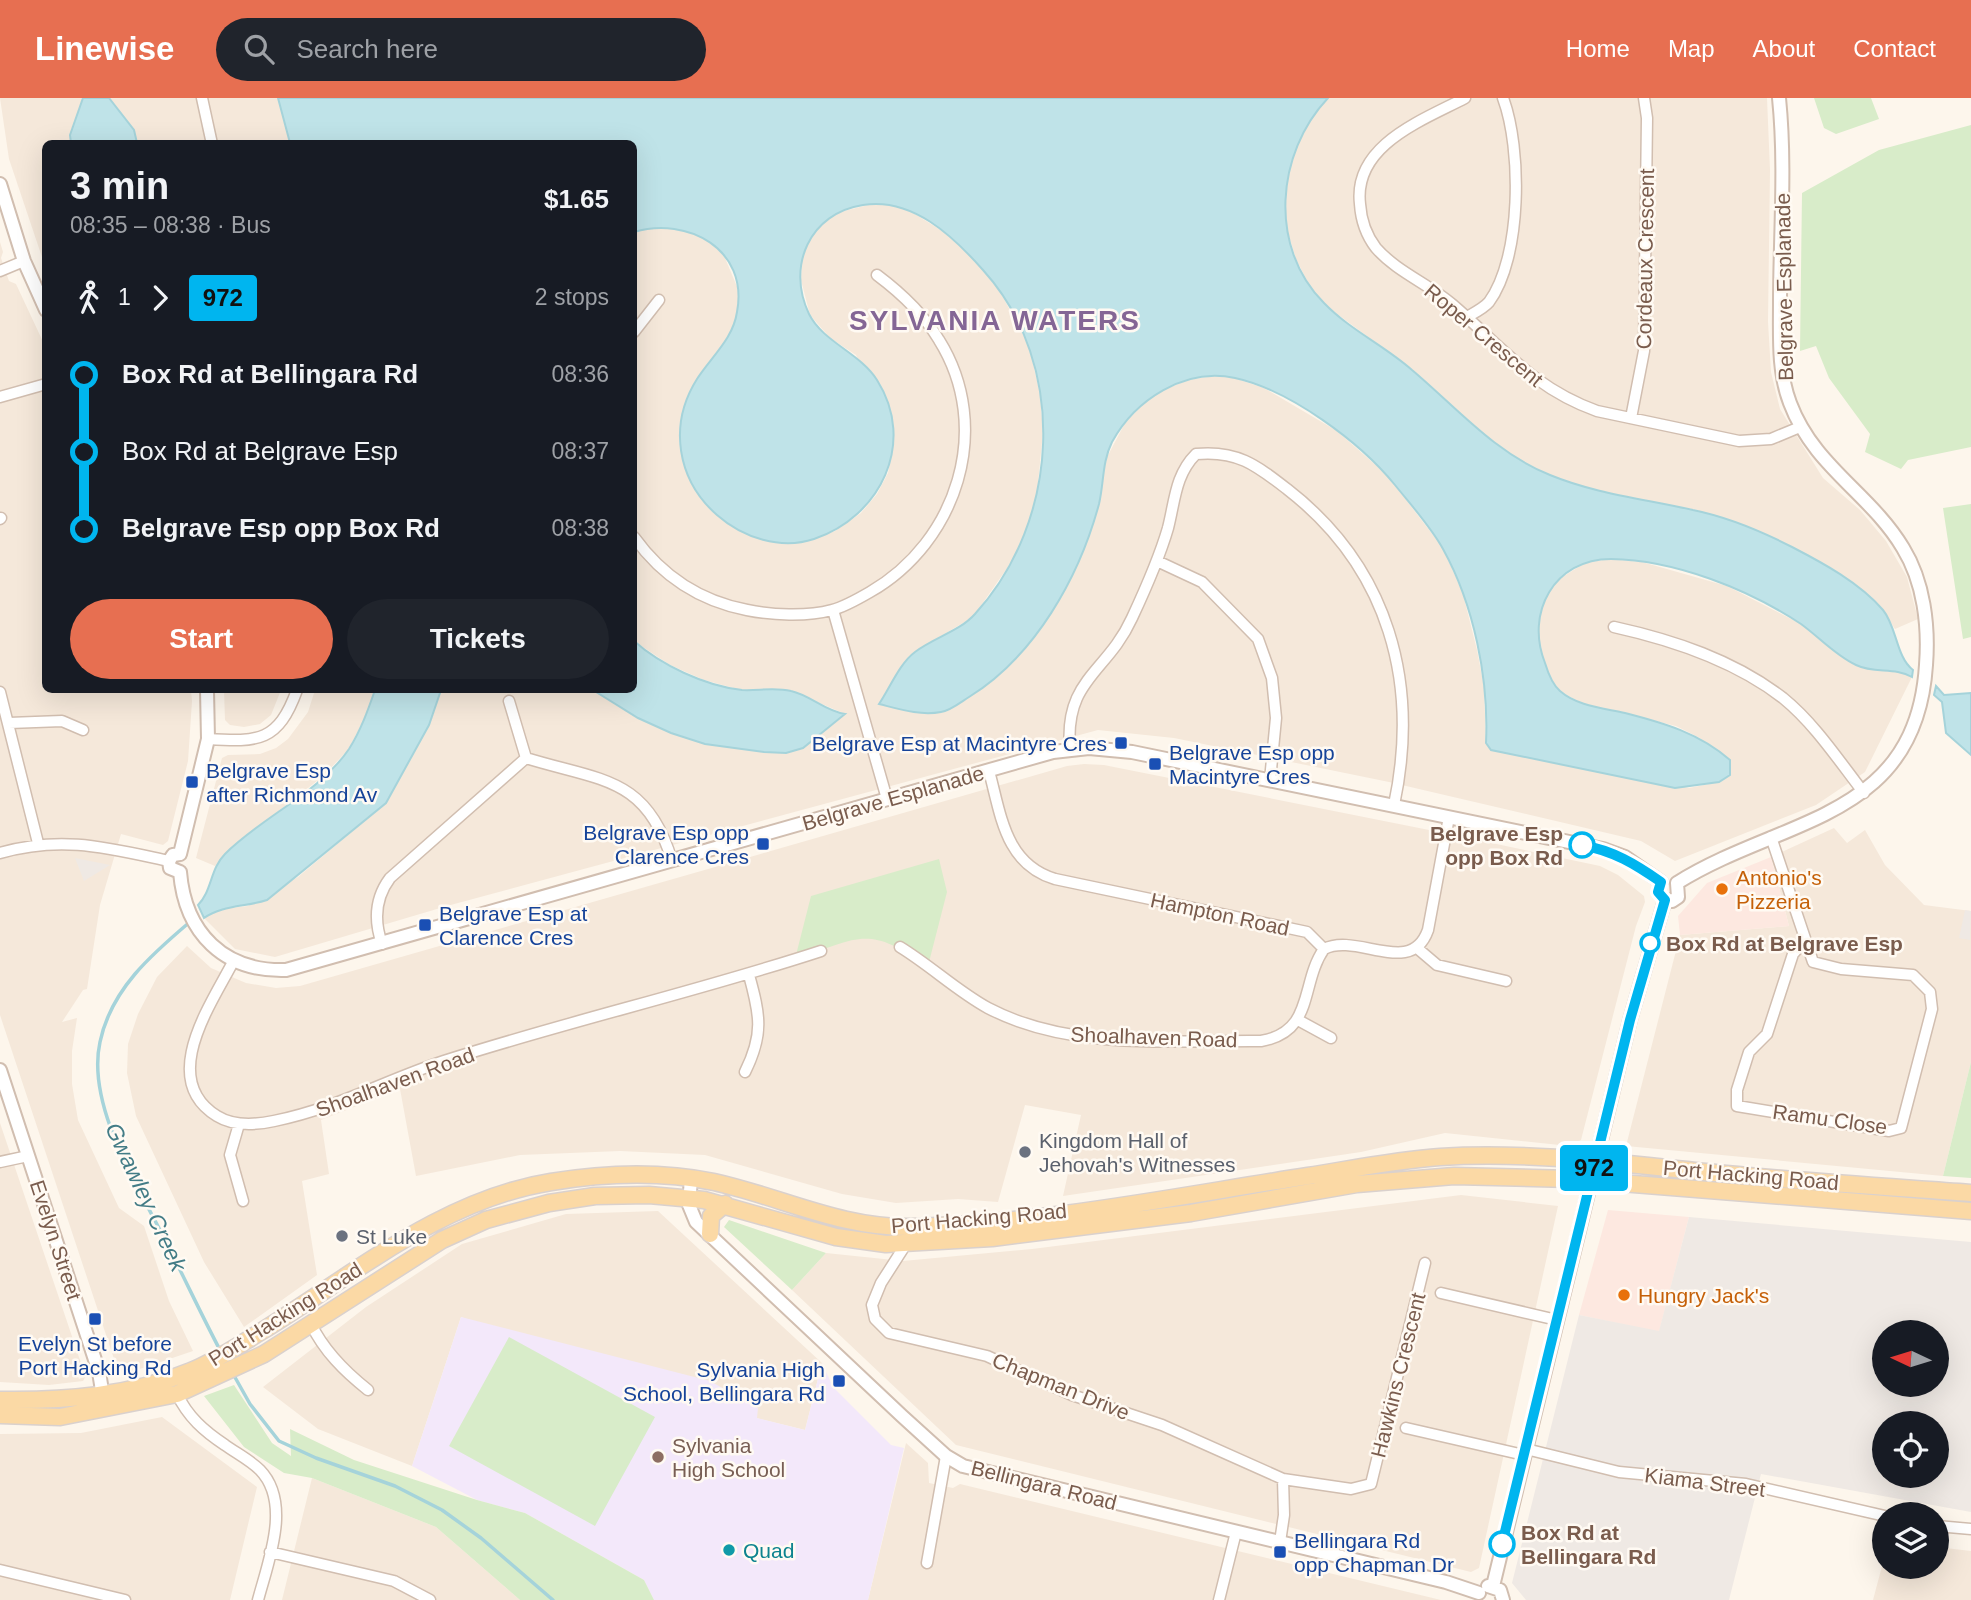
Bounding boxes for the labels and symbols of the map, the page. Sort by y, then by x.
street label: Cordeaux Crescent [1632,168,1658,350]
street label: Belgrave Esplanade [1771,193,1797,381]
street label: Roper Crescent [1420,279,1548,391]
district label: SYLVANIA WATERS [849,305,1141,336]
place label: Belgrave Esp at Macintyre Cres [812,732,1107,755]
marker: Belgrave Esp at Macintyre Cres [1113,735,1129,751]
place label: Belgrave Esp opp Macintyre Cres [1169,741,1335,788]
marker: Belgrave Esp opp Macintyre Cres [1147,756,1163,772]
place label: Belgrave Esp after Richmond Av [206,759,378,806]
street label: Belgrave Esplanade [799,761,987,835]
marker: Belgrave Esp after Richmond Av [184,774,200,790]
place label: Belgrave Esp opp Clarence Cres [583,821,749,868]
place label: Belgrave Esp opp Box Rd [1430,822,1563,869]
marker: Belgrave Esp opp Box Rd [1569,832,1595,858]
marker: Belgrave Esp opp Clarence Cres [755,836,771,852]
place label: Antonio's Pizzeria [1736,866,1822,913]
marker: Antonio's Pizzeria [1714,881,1730,897]
street label: Hampton Road [1149,888,1291,940]
place label: Belgrave Esp at Clarence Cres [439,902,587,949]
marker: Belgrave Esp at Clarence Cres [417,917,433,933]
place label: Box Rd at Belgrave Esp [1666,932,1903,955]
marker: Box Rd at Belgrave Esp [1640,933,1660,953]
street label: Shoalhaven Road [1070,1023,1238,1051]
street label: Shoalhaven Road [313,1043,477,1121]
street label: Ramu Close [1771,1100,1889,1138]
water label: Gwawley Creek [100,1119,192,1277]
place label: Kingdom Hall of Jehovah's Witnesses [1039,1129,1236,1176]
marker: Kingdom Hall of Jehovah's Witnesses [1017,1144,1033,1160]
line badge: 972 [1554,1145,1634,1191]
street label: Port Hacking Road [1662,1156,1840,1194]
street label: Evelyn Street [26,1177,86,1303]
street label: Port Hacking Road [890,1199,1068,1237]
place label: St Luke [356,1225,427,1248]
marker: St Luke [334,1228,350,1244]
street label: Port Hacking Road [204,1258,366,1370]
place label: Hungry Jack's [1638,1284,1769,1307]
marker: Hungry Jack's [1616,1287,1632,1303]
street label: Hawkins Crescent [1366,1290,1430,1460]
marker: Evelyn St before Port Hacking Rd [87,1311,103,1327]
north arrow [1872,1320,1950,1396]
place label: Evelyn St before Port Hacking Rd [18,1332,172,1379]
street label: Chapman Drive [989,1348,1133,1424]
place label: Sylvania High School, Bellingara Rd [623,1358,825,1405]
marker: Sylvania High School, Bellingara Rd [831,1373,847,1389]
place label: Sylvania High School [672,1434,785,1481]
marker: Sylvania High School [650,1449,666,1465]
street label: Bellingara Road [969,1456,1119,1514]
street label: Kiama Street [1643,1463,1767,1501]
place label: Box Rd at Bellingara Rd [1521,1521,1656,1568]
place label: Bellingara Rd opp Chapman Dr [1294,1529,1454,1576]
marker: Box Rd at Bellingara Rd [1489,1531,1515,1557]
place label: Quad [743,1539,794,1562]
marker: Quad [721,1542,737,1558]
marker: Bellingara Rd opp Chapman Dr [1272,1544,1288,1560]

